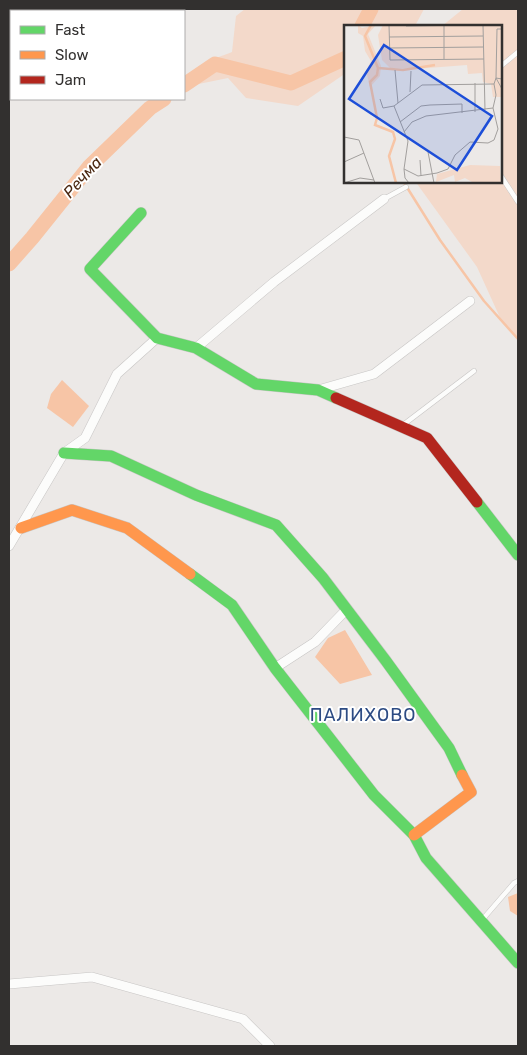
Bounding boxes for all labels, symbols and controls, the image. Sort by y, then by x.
legend [10,10,185,100]
text: Fast [55,21,85,39]
inset map [344,25,502,182]
text: Slow [55,46,88,64]
text: Jam [55,71,86,89]
water label: Речма [59,153,106,202]
district label: ПАЛИХОВО [310,704,416,726]

